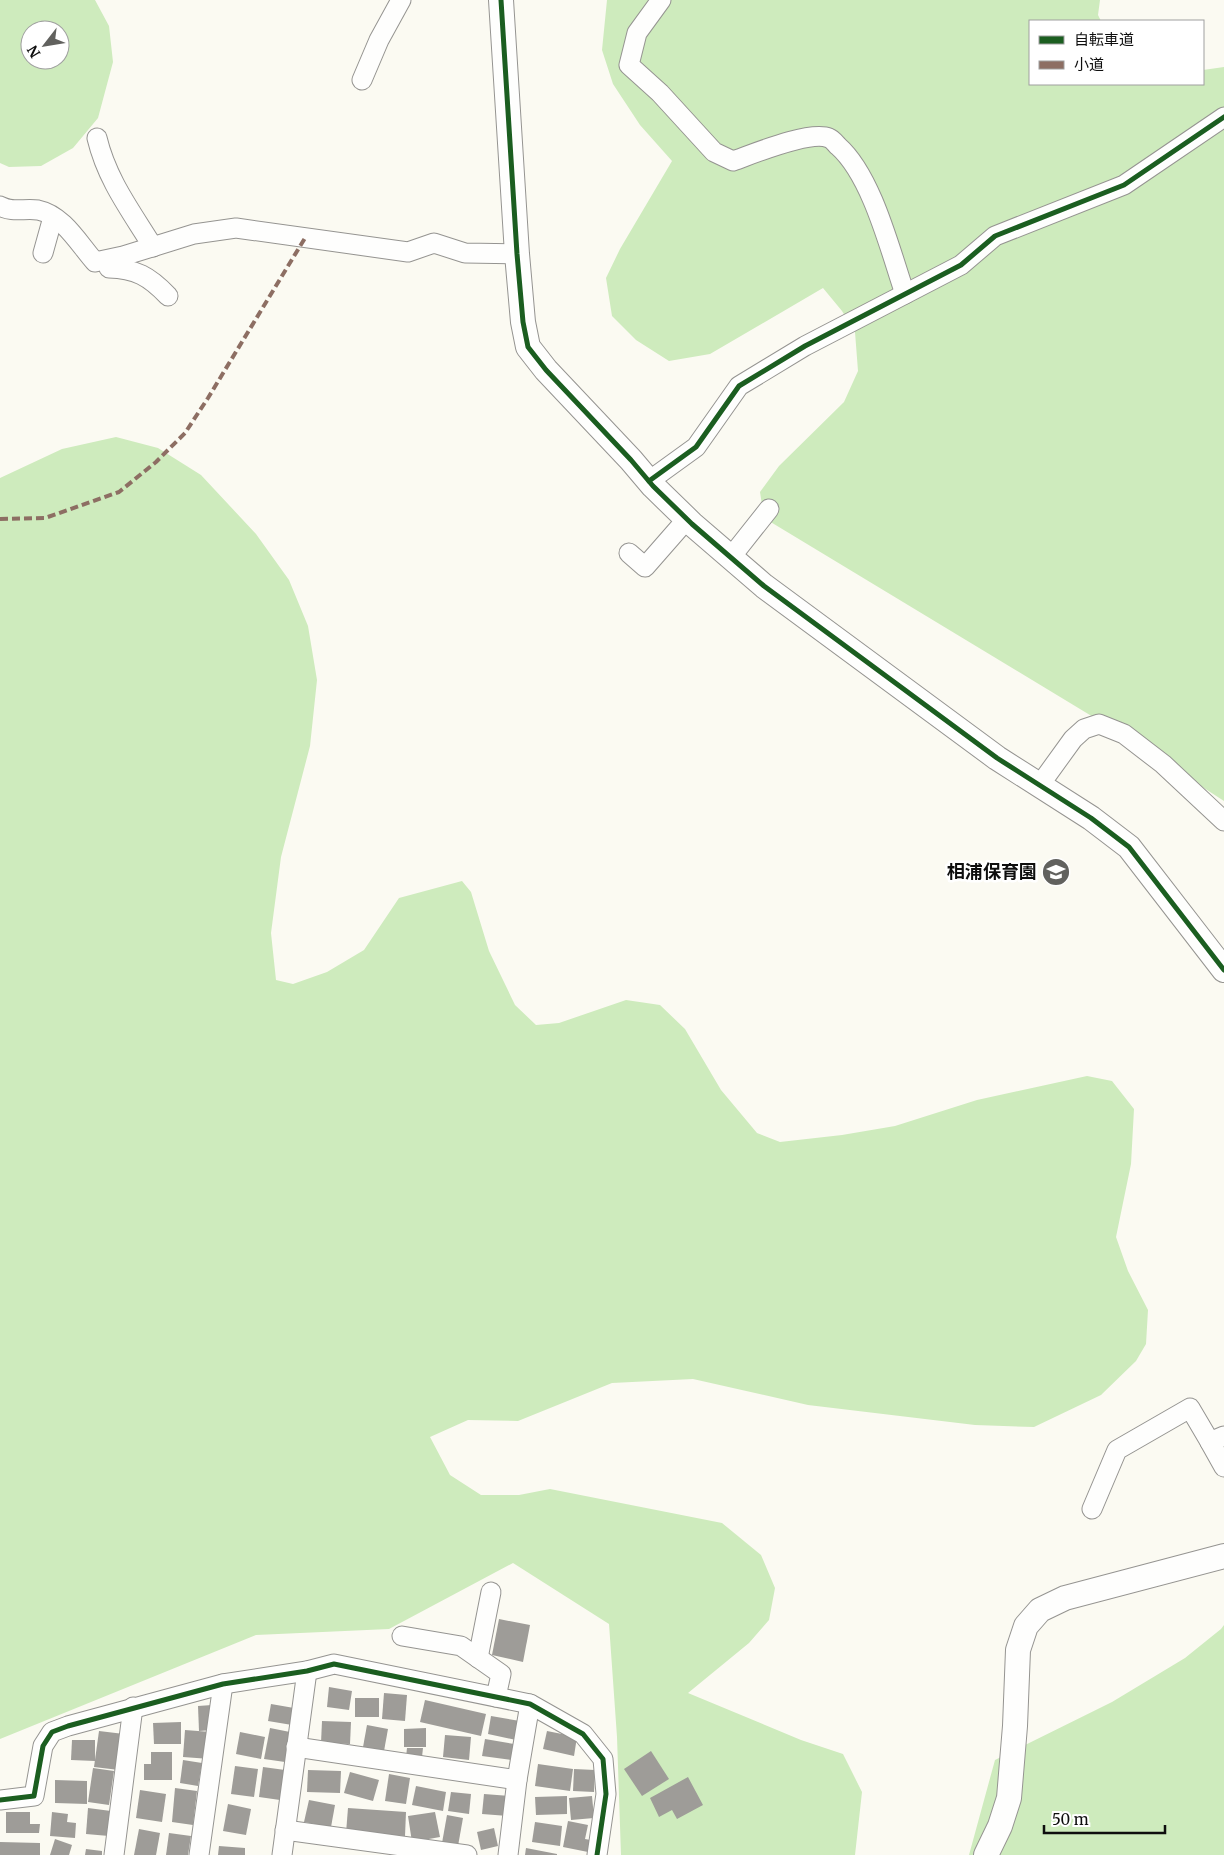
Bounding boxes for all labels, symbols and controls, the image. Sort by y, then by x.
north arrow [20,20,70,70]
legend [1029,20,1204,85]
text: 自転車道 [1074,30,1134,49]
text: N [23,42,44,61]
text: 小道 [1074,55,1104,74]
school or university icon: 相浦保育園 [1041,857,1071,887]
place label: 相浦保育園 [947,860,1037,883]
scale bar [1044,1802,1165,1834]
text: 50 m [1052,1810,1089,1829]

